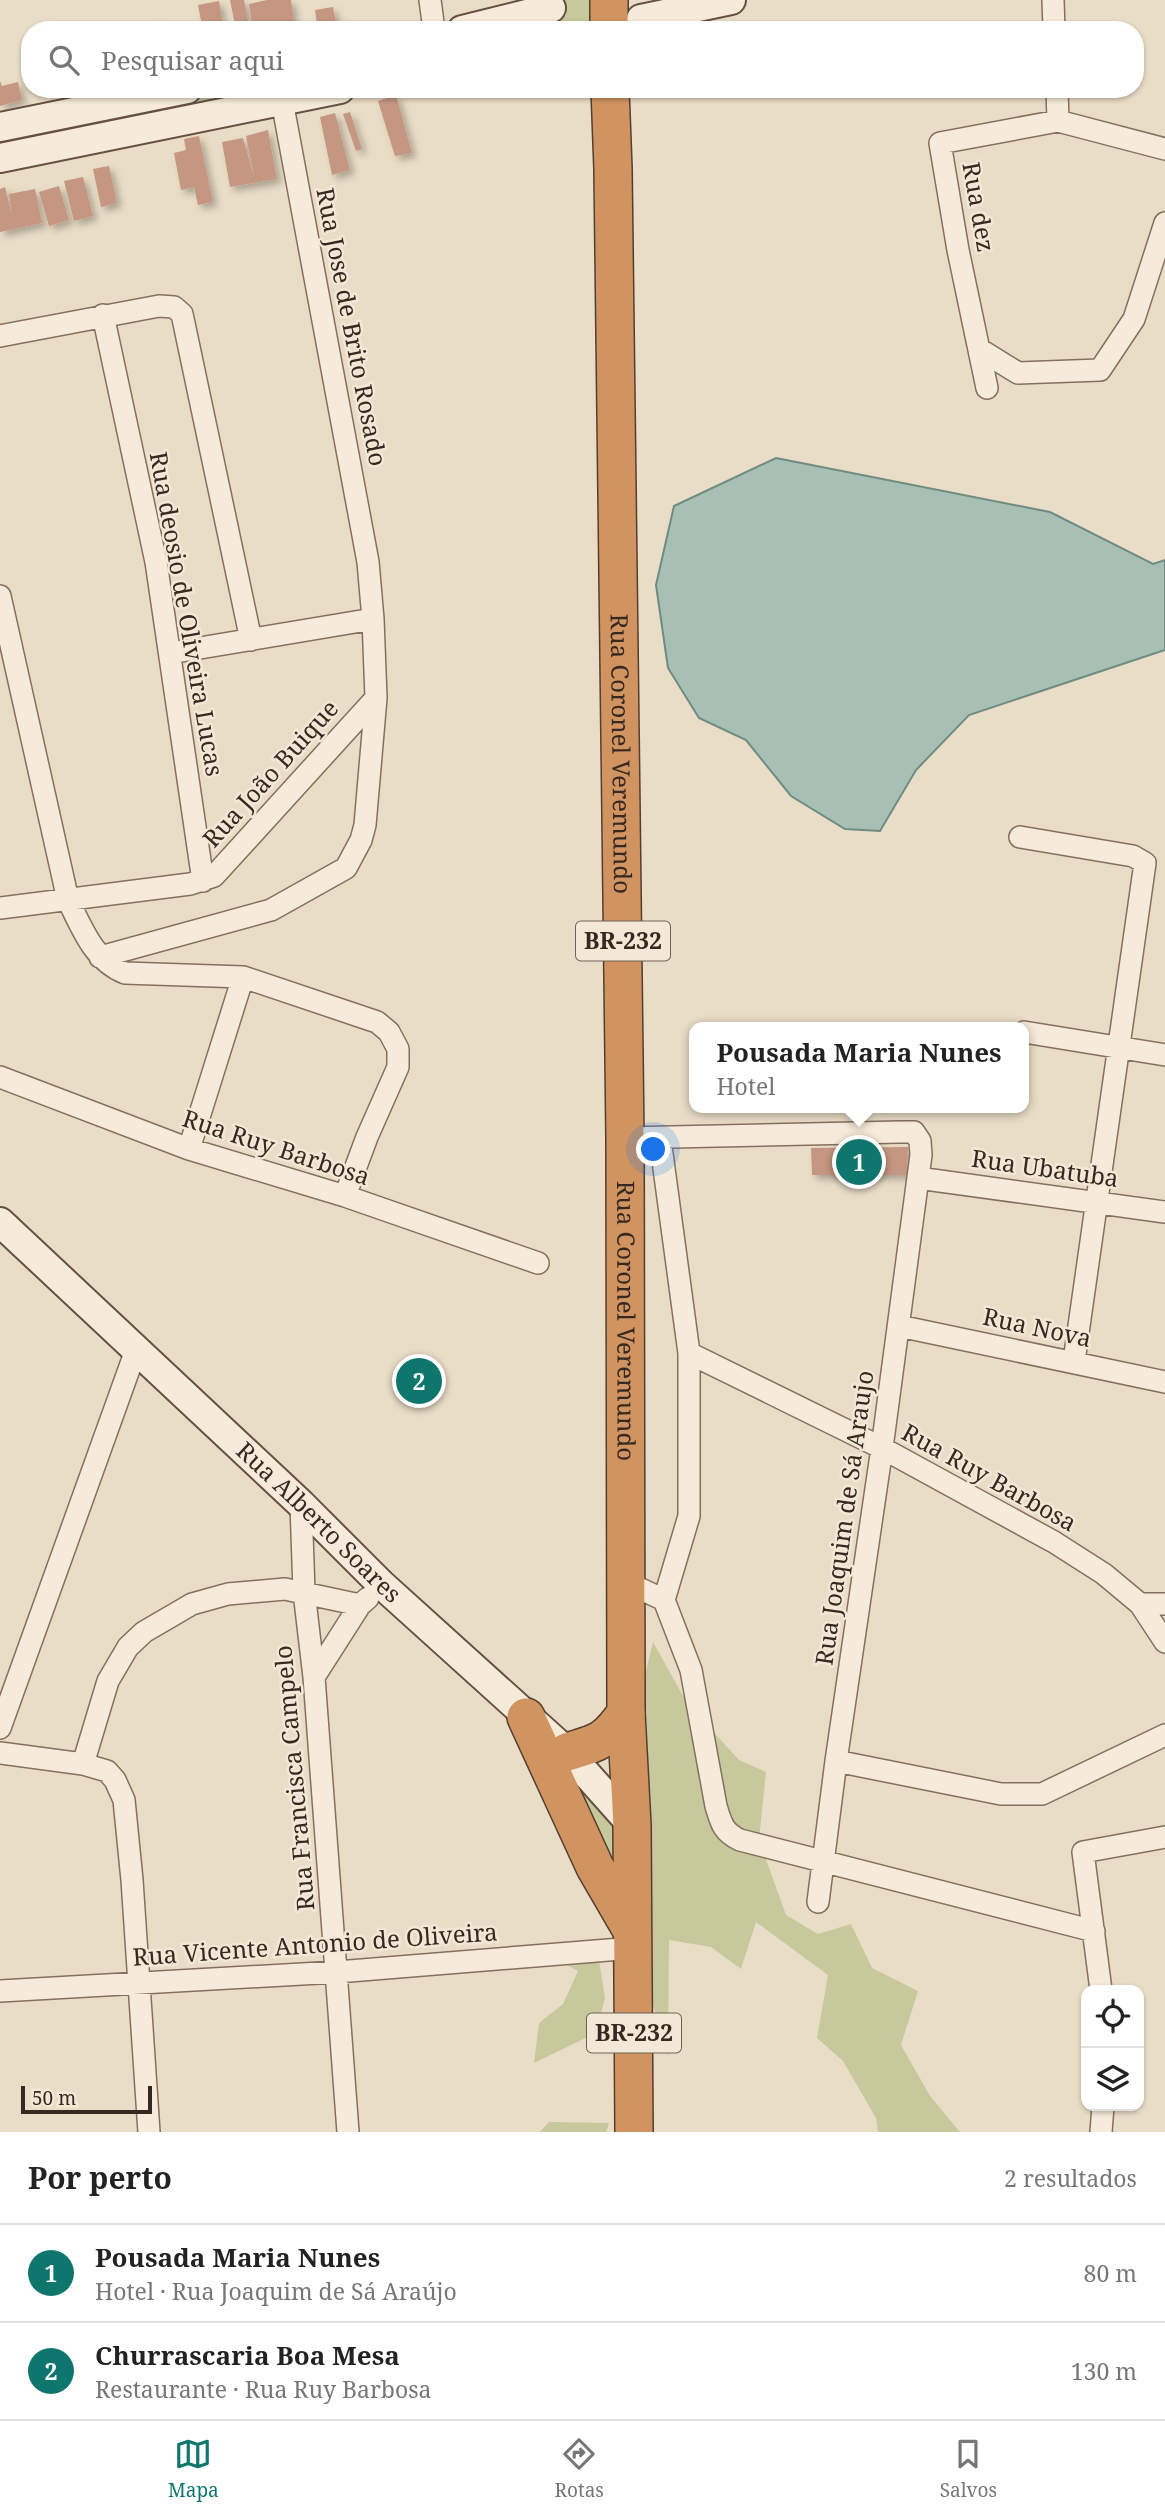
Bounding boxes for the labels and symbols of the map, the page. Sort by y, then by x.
street label: Rua dez [955,159,1004,254]
street label: Rua Jose de Brito Rosado [309,185,396,469]
street label: Rua deosio de Oliveira Lucas [143,449,232,779]
street label: Rua Coronel Veremundo [604,613,640,894]
street label: Rua João Buique [195,692,345,854]
road number: BR-232 [576,922,670,960]
street label: Rua Ruy Barbosa [179,1101,374,1192]
your location [636,1132,670,1166]
pin: 1 [836,1136,882,1188]
street label: Rua Ubatuba [970,1141,1121,1194]
street label: Rua Coronel Veremundo [610,1181,644,1461]
street label: Rua Nova [980,1299,1095,1354]
pin: 2 [396,1355,442,1407]
street label: Rua Joaquim de Sá Araujo [806,1368,881,1667]
street label: Rua Ruy Barbosa [896,1415,1083,1538]
street label: Rua Alberto Soares [230,1434,409,1609]
street label: Rua Francisca Campelo [265,1644,322,1912]
street label: Rua Vicente Antonio de Oliveira [131,1914,498,1973]
road number: BR-232 [587,2014,681,2052]
scale bar [21,2083,152,2115]

